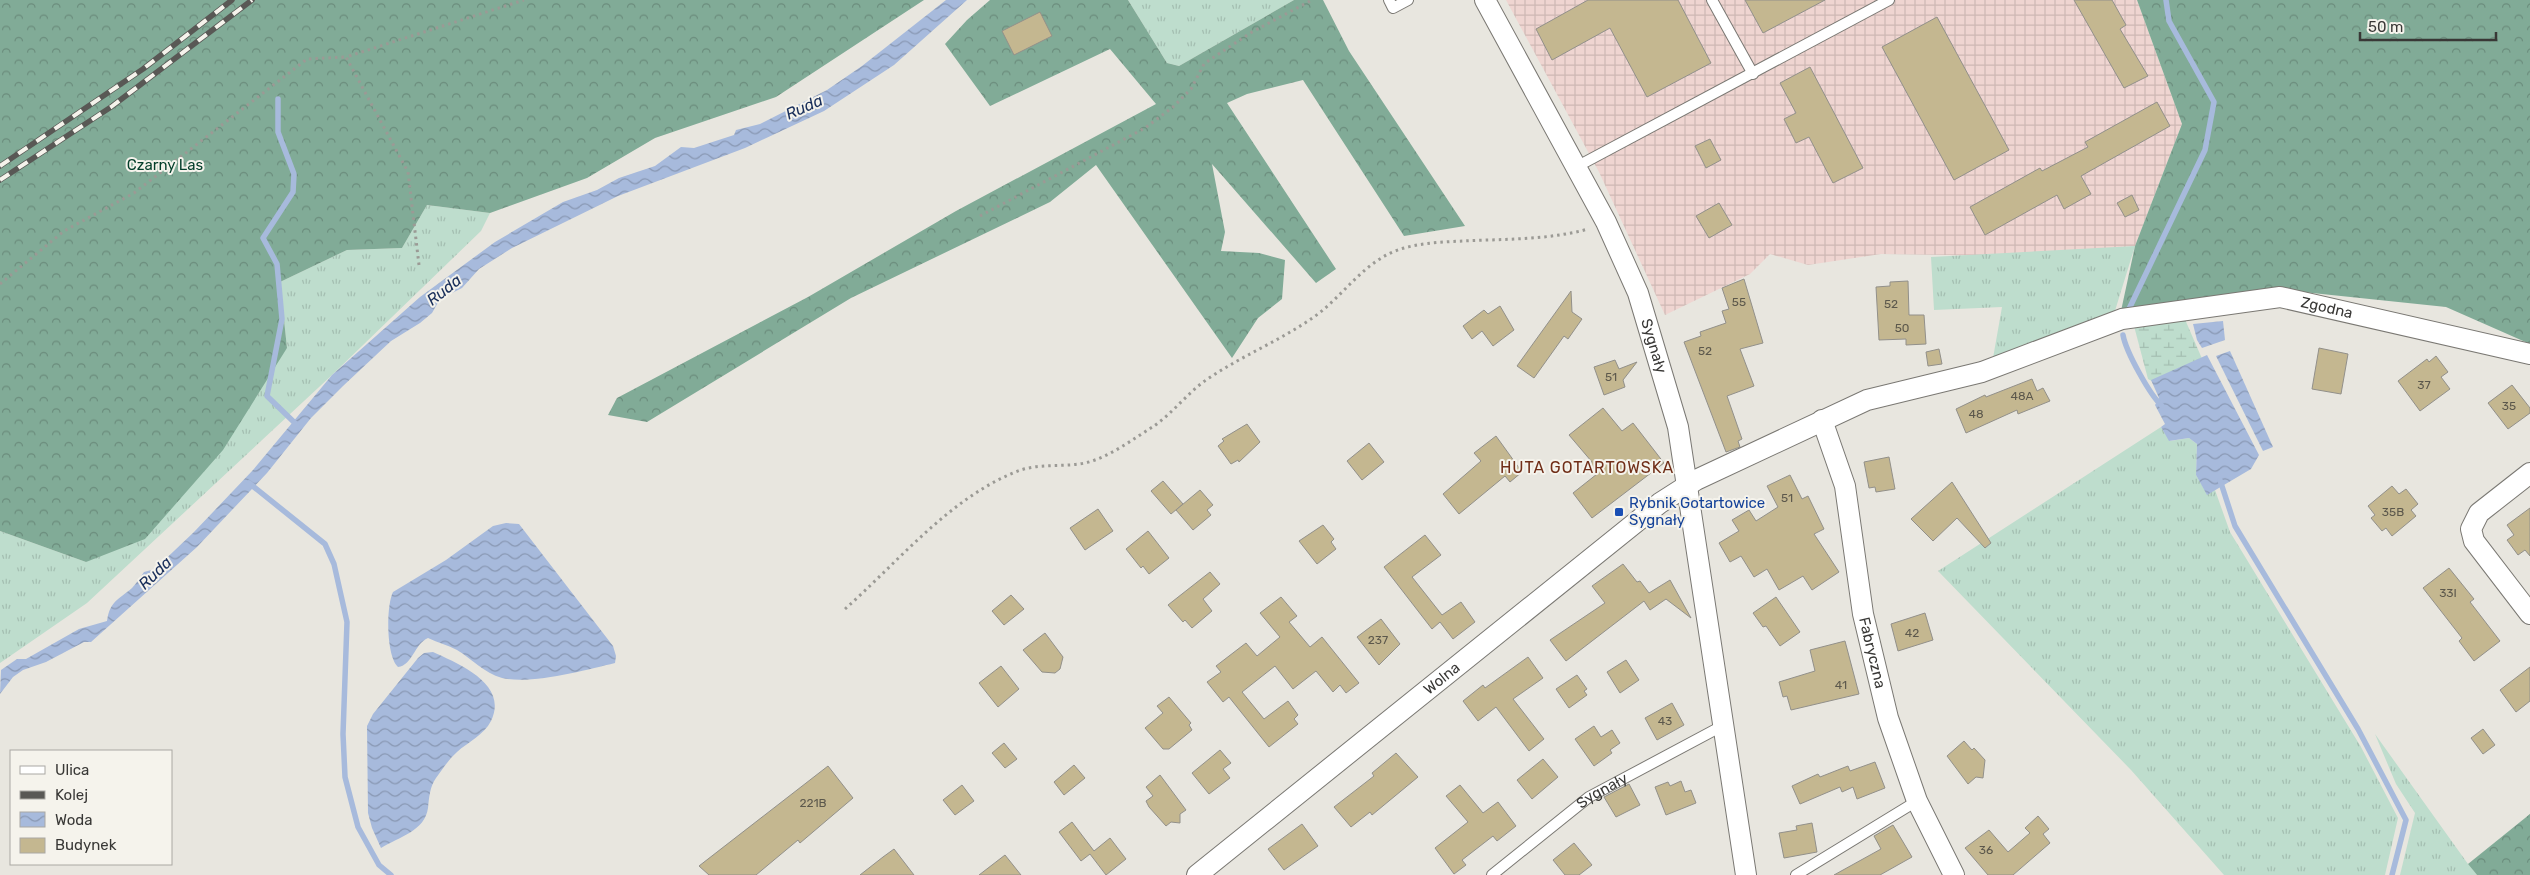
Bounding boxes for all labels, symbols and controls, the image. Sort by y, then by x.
scale bar [2360,10,2496,42]
text: 50 m [2368,18,2403,36]
water label: Ruda [782,90,826,124]
park label: Czarny Las [127,156,204,174]
water label: Ruda [423,271,465,309]
street label: Zgodna [2299,293,2354,322]
house number: 55 [1732,295,1746,309]
house number: 52 [1884,297,1898,311]
street label: Sygnały [1637,317,1670,375]
house number: 50 [1895,321,1909,335]
house number: 52 [1698,344,1712,358]
house number: 51 [1605,370,1617,384]
house number: 37 [2417,378,2431,392]
house number: 48A [2010,389,2034,403]
house number: 35 [2502,399,2516,413]
house number: 48 [1968,407,1984,421]
district label: HUTA GOTARTOWSKA [1500,458,1674,477]
house number: 51 [1781,491,1793,505]
place label: Rybnik Gotartowice Sygnały [1629,494,1765,529]
house number: 35B [2382,505,2404,519]
marker: Rybnik Gotartowice Sygnały [1613,506,1625,518]
water label: Ruda [134,553,176,593]
house number: 33I [2439,586,2457,600]
street label: Fabryczna [1855,615,1890,690]
house number: 42 [1905,626,1919,640]
house number: 237 [1368,633,1388,647]
street label: Wolna [1420,658,1464,698]
house number: 41 [1835,678,1847,692]
house number: 43 [1658,714,1672,728]
legend [10,750,172,865]
text: Ulica [55,761,89,779]
street label: Sygnały [1573,769,1631,812]
text: Kolej [55,786,88,804]
house number: 221B [799,796,827,810]
text: Woda [55,811,93,829]
text: Budynek [55,836,117,854]
house number: 36 [1979,843,1993,857]

